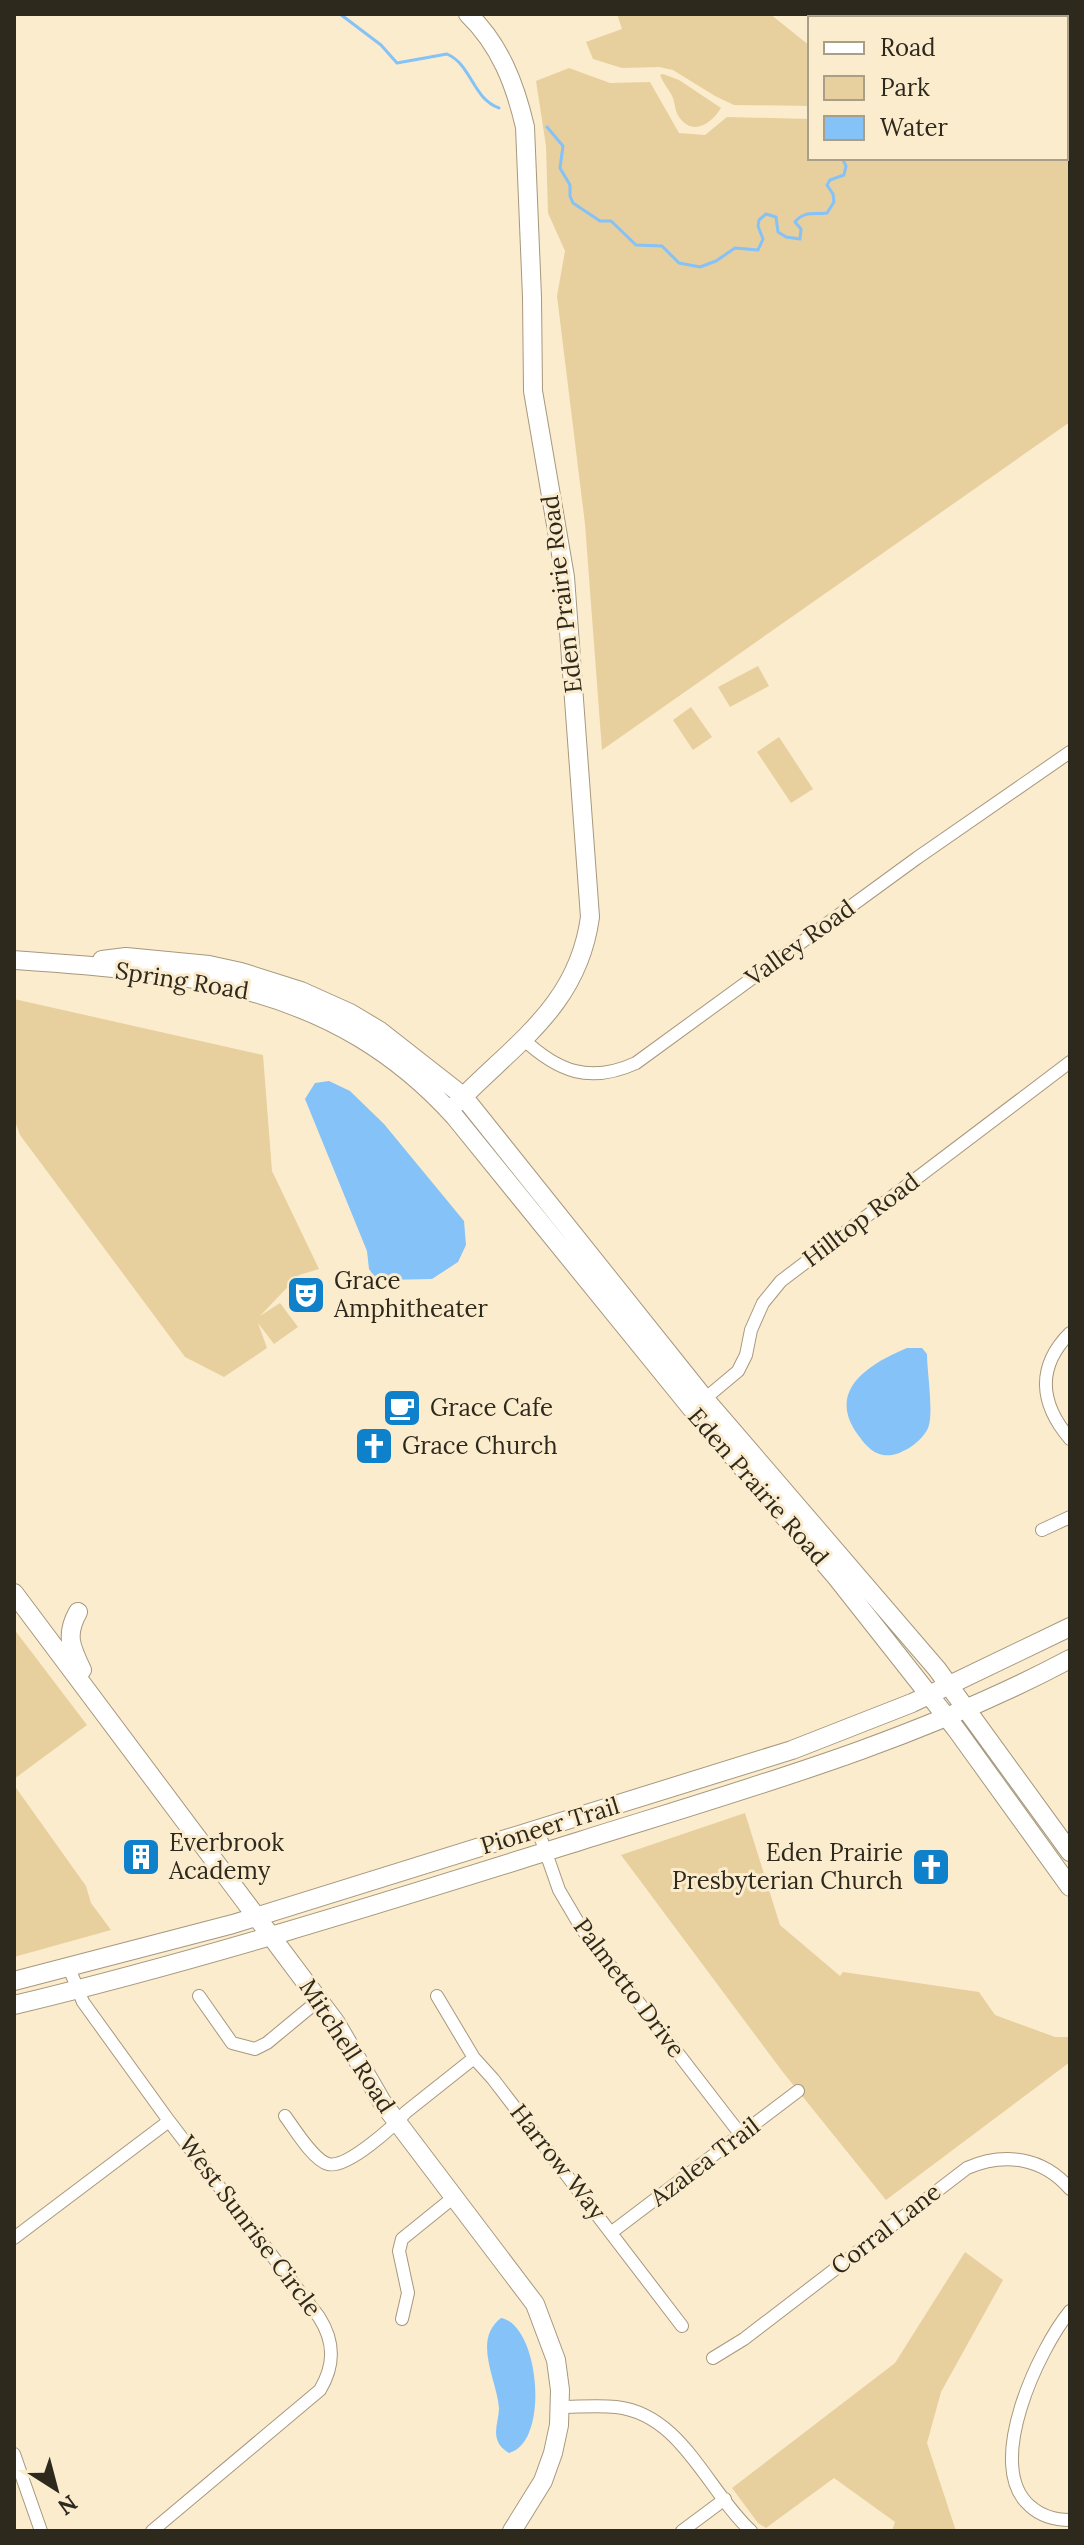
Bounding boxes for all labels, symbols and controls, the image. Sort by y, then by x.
legend [808,16,1068,160]
text: Road [880,32,936,63]
text: Park [880,72,930,103]
text: Water [880,112,948,143]
street label: Eden Prairie Road [534,493,589,695]
street label: Valley Road [738,892,861,993]
street label: Spring Road [113,955,251,1006]
street label: Hilltop Road [796,1166,925,1274]
place label: Grace Amphitheater [333,1265,488,1324]
theatre icon: Grace Amphitheater [285,1274,327,1316]
cafe icon: Grace Cafe [381,1387,423,1429]
place label: Grace Cafe [430,1392,553,1423]
street label: Eden Prairie Road [681,1401,835,1572]
church icon: Grace Church [353,1425,395,1467]
place label: Grace Church [402,1430,558,1461]
street label: Pioneer Trail [477,1790,623,1861]
place label: Everbrook Academy [168,1827,284,1886]
building icon: Everbrook Academy [120,1836,162,1878]
place label: Eden Prairie Presbyterian Church [672,1837,903,1896]
church icon: Eden Prairie Presbyterian Church [910,1846,952,1888]
street label: Palmetto Drive [567,1912,692,2064]
street label: Mitchell Road [293,1973,402,2119]
street label: Harrow Way [504,2098,613,2226]
street label: Azalea Trail [643,2110,766,2214]
street label: West Sunrise Circle [172,2129,329,2322]
street label: Corral Lane [825,2176,947,2281]
north arrow [16,2449,96,2529]
text: N [53,2489,83,2522]

